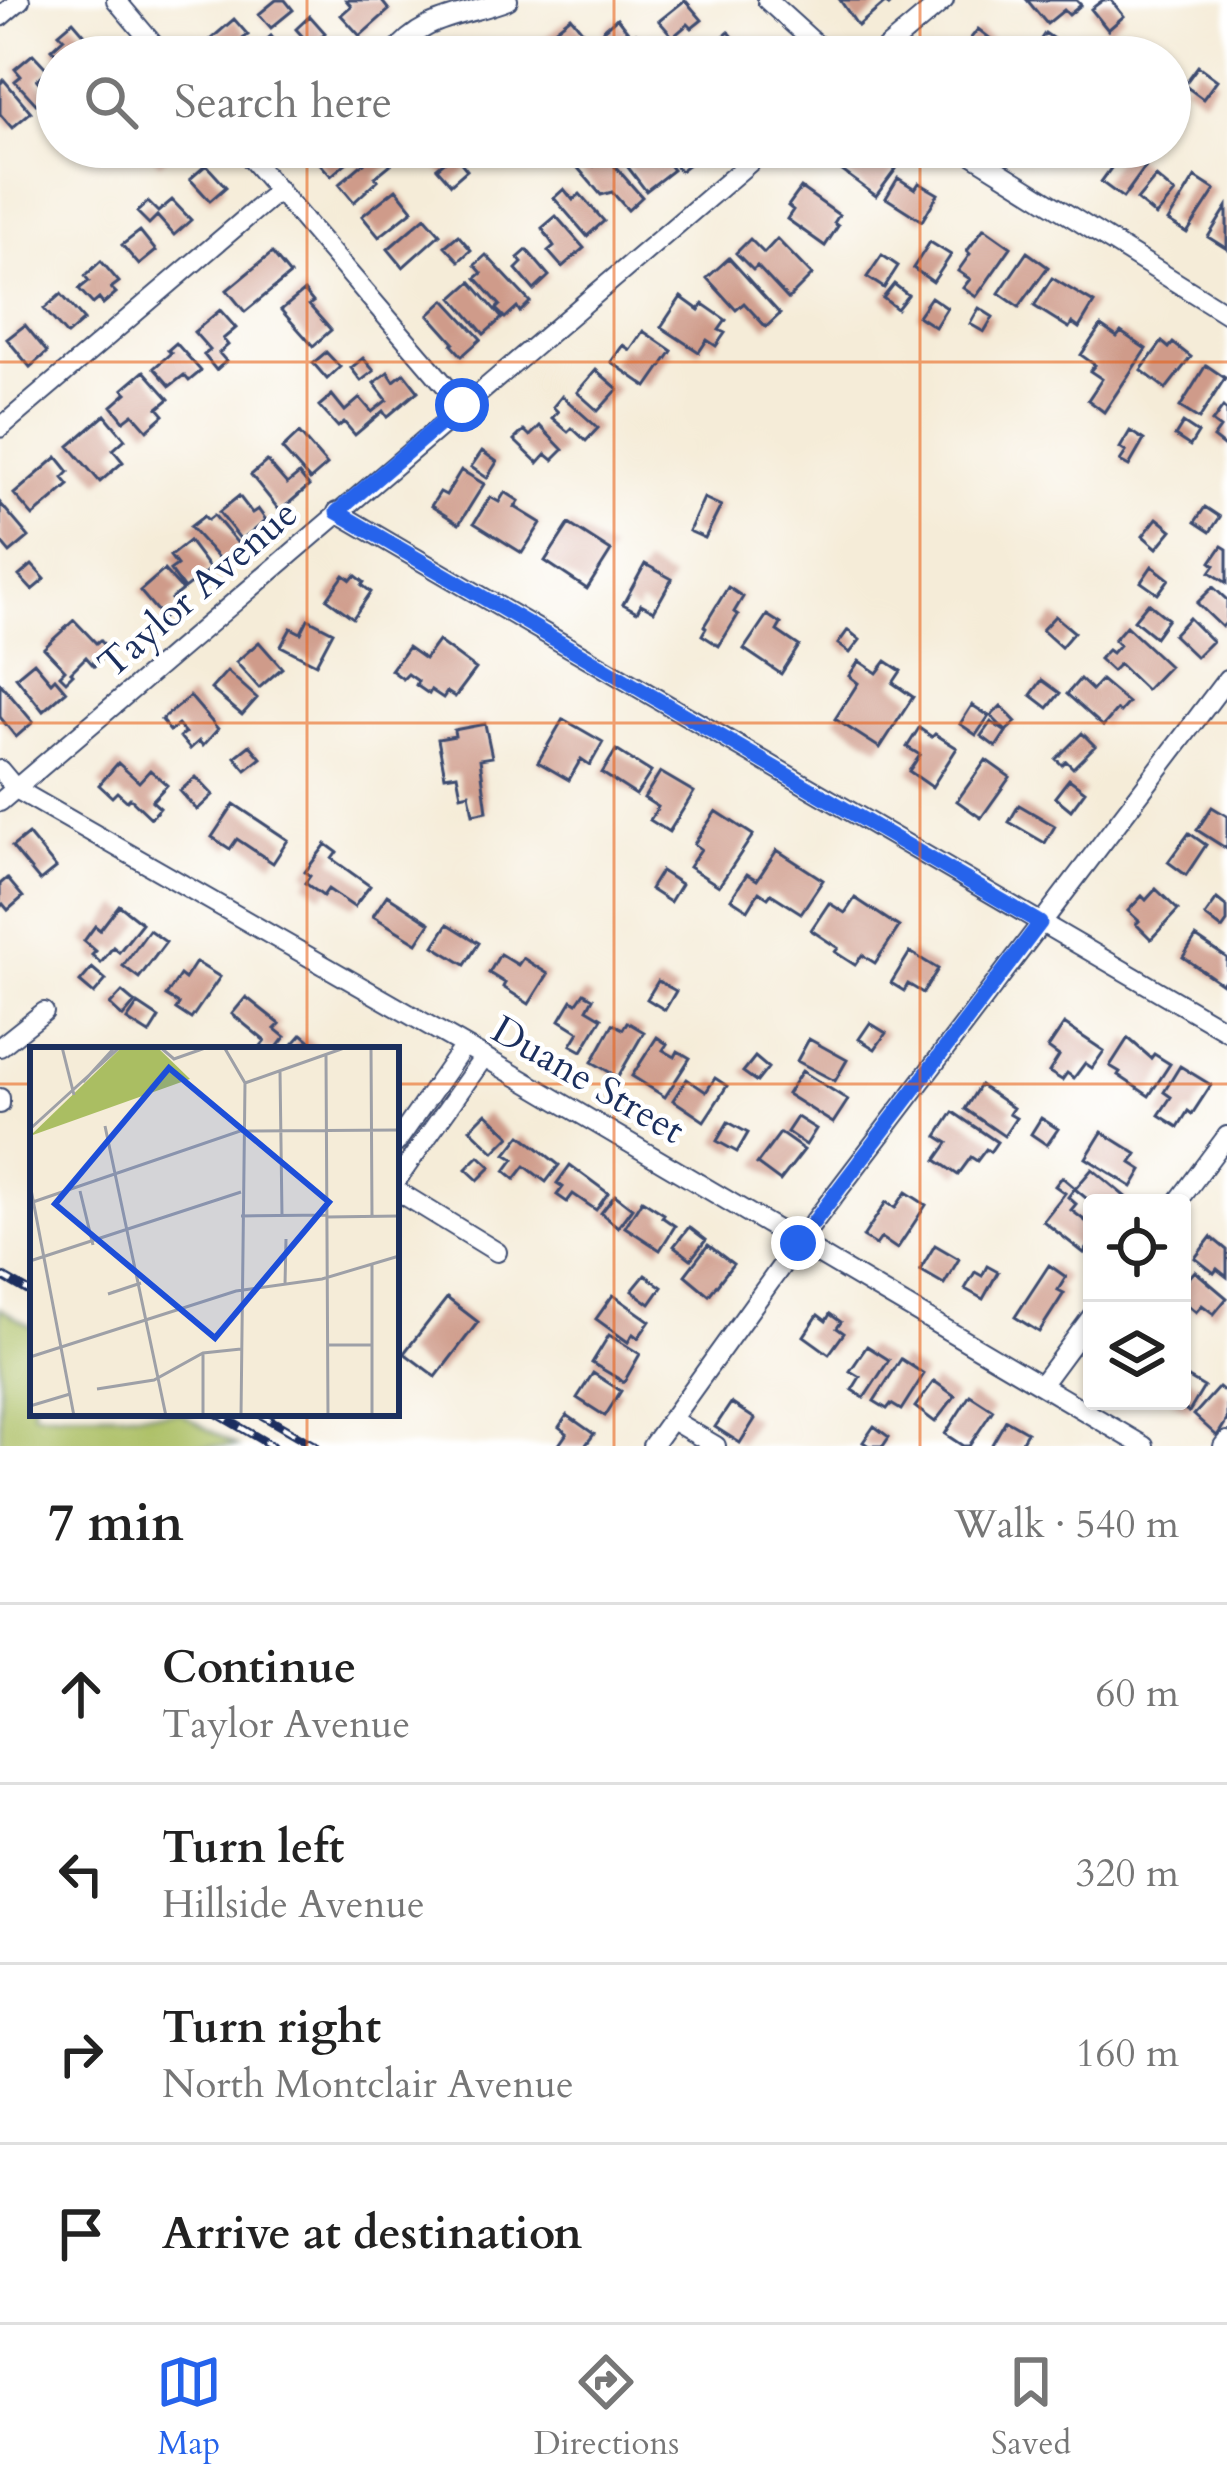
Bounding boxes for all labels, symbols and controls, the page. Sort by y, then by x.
search box [36,36,1191,168]
icon: search [78,69,144,135]
text: Search here [174,72,392,133]
route start [435,378,489,432]
street label: Taylor Avenue [87,488,309,690]
street label: Duane Street [482,1004,694,1156]
inset map [30,1047,399,1416]
map controls [1083,1194,1191,1410]
button: locate [1083,1194,1191,1302]
route end [771,1216,825,1270]
button: layers [1083,1302,1191,1410]
text: 7 min [48,1489,184,1559]
text: Walk · 540 m [954,1498,1179,1551]
text: Continue [162,1637,356,1698]
icon: ahead [48,1661,114,1727]
text: 60 m [1096,1667,1179,1720]
text: Taylor Avenue [162,1698,410,1751]
text: Turn left [162,1817,344,1878]
icon: left [48,1841,114,1907]
text: 320 m [1076,1847,1179,1900]
text: Hillside Avenue [162,1878,425,1931]
text: Turn right [162,1997,381,2058]
icon: right [48,2021,114,2087]
text: 160 m [1076,2027,1179,2080]
text: North Montclair Avenue [162,2058,574,2111]
icon: arrive [48,2201,114,2267]
text: Arrive at destination [162,2203,582,2264]
tab: Map [156,2349,222,2466]
tab: Directions [534,2349,679,2466]
tab: Saved [991,2349,1071,2466]

